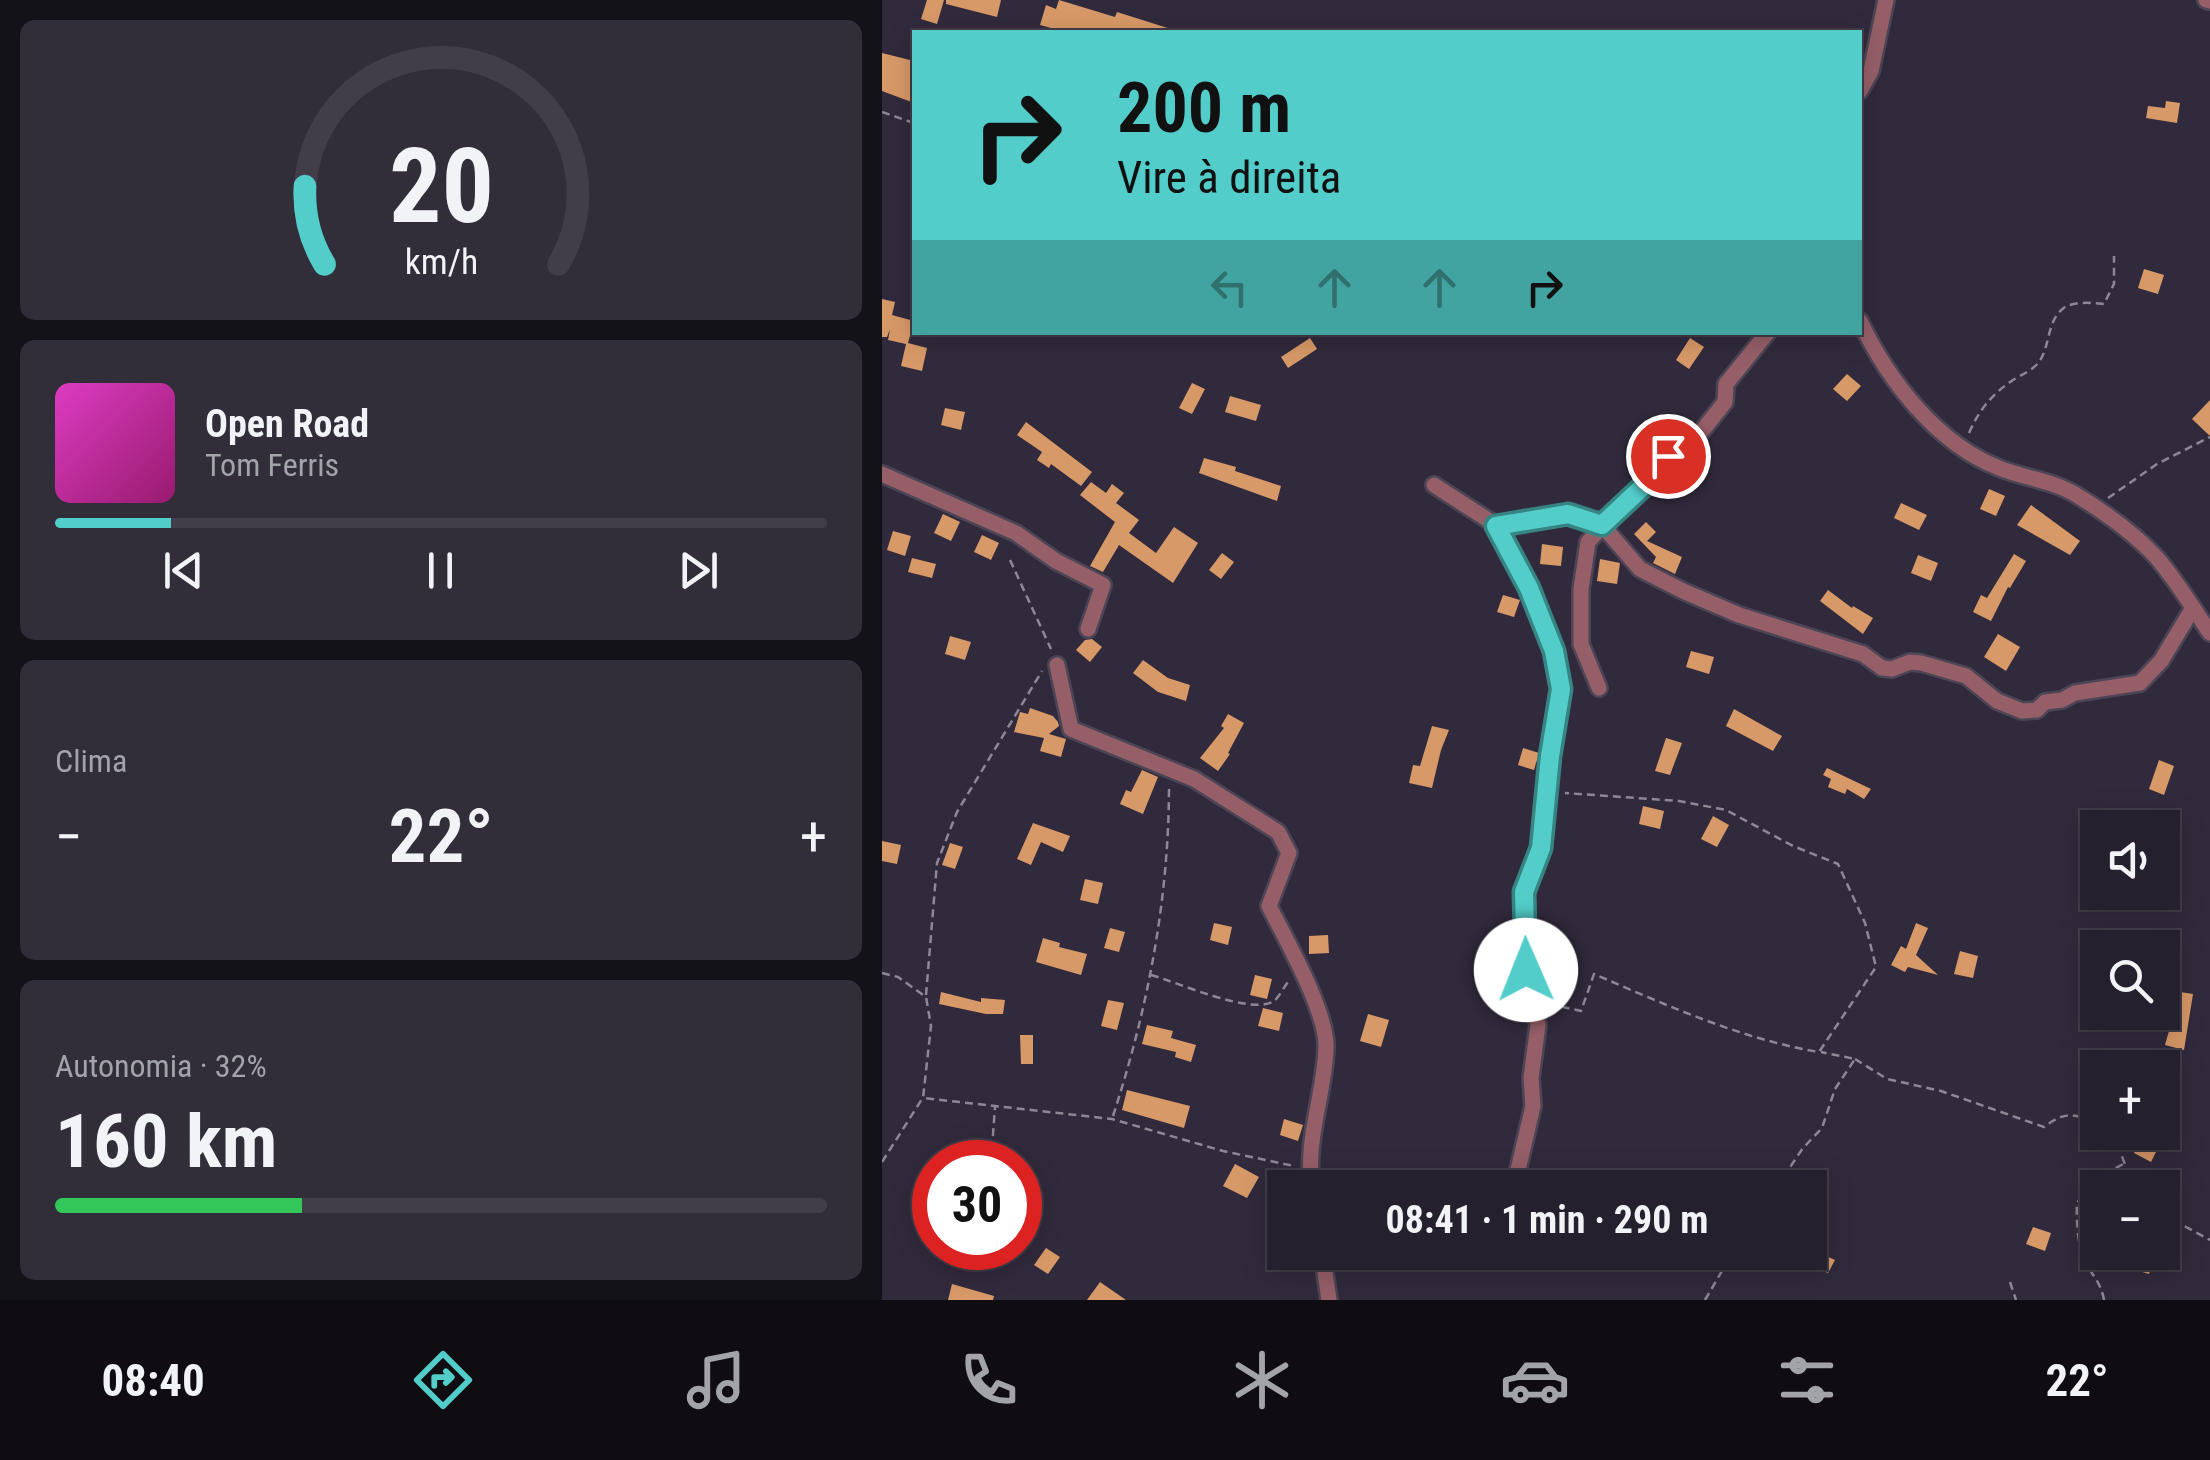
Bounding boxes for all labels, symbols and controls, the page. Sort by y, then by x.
text: 200 m [1117,67,1291,149]
icon: right [952,70,1082,200]
text: 20 [388,126,494,247]
text: Vire à direita [1117,151,1341,204]
text: km/h [404,241,478,283]
icon: left [1202,260,1257,315]
icon: ahead [1307,260,1362,315]
icon: ahead [1412,260,1467,315]
icon: right [1517,260,1572,315]
text: Open Road [205,402,369,446]
pin [1626,414,1711,499]
icon: arrive [1641,429,1696,484]
text: Tom Ferris [205,446,339,484]
icon: previous [156,543,211,598]
icon: pause [413,543,468,598]
icon: next [671,543,726,598]
text: Clima [55,742,127,780]
text: 22° [389,792,494,880]
text: − [55,805,83,869]
text: + [800,805,827,869]
map controls [2080,810,2180,1270]
button: sound [2080,810,2180,910]
position arrow [1474,918,1578,1022]
button: search [2080,930,2180,1030]
text: Autonomia · 32% [55,1047,267,1085]
button: + [2080,1050,2180,1150]
text: 160 km [55,1097,277,1185]
speed limit sign: 30 [912,1140,1042,1270]
button: − [2080,1170,2180,1270]
text: 08:41 · 1 min · 290 m [1386,1198,1708,1242]
icon: directions [408,1345,478,1415]
icon: music [681,1345,751,1415]
icon: phone [954,1345,1024,1415]
icon: climate [1227,1345,1297,1415]
icon: car [1500,1345,1570,1415]
icon: filters [1772,1345,1842,1415]
text: 08:40 [101,1354,205,1407]
text: 22° [2045,1354,2108,1407]

